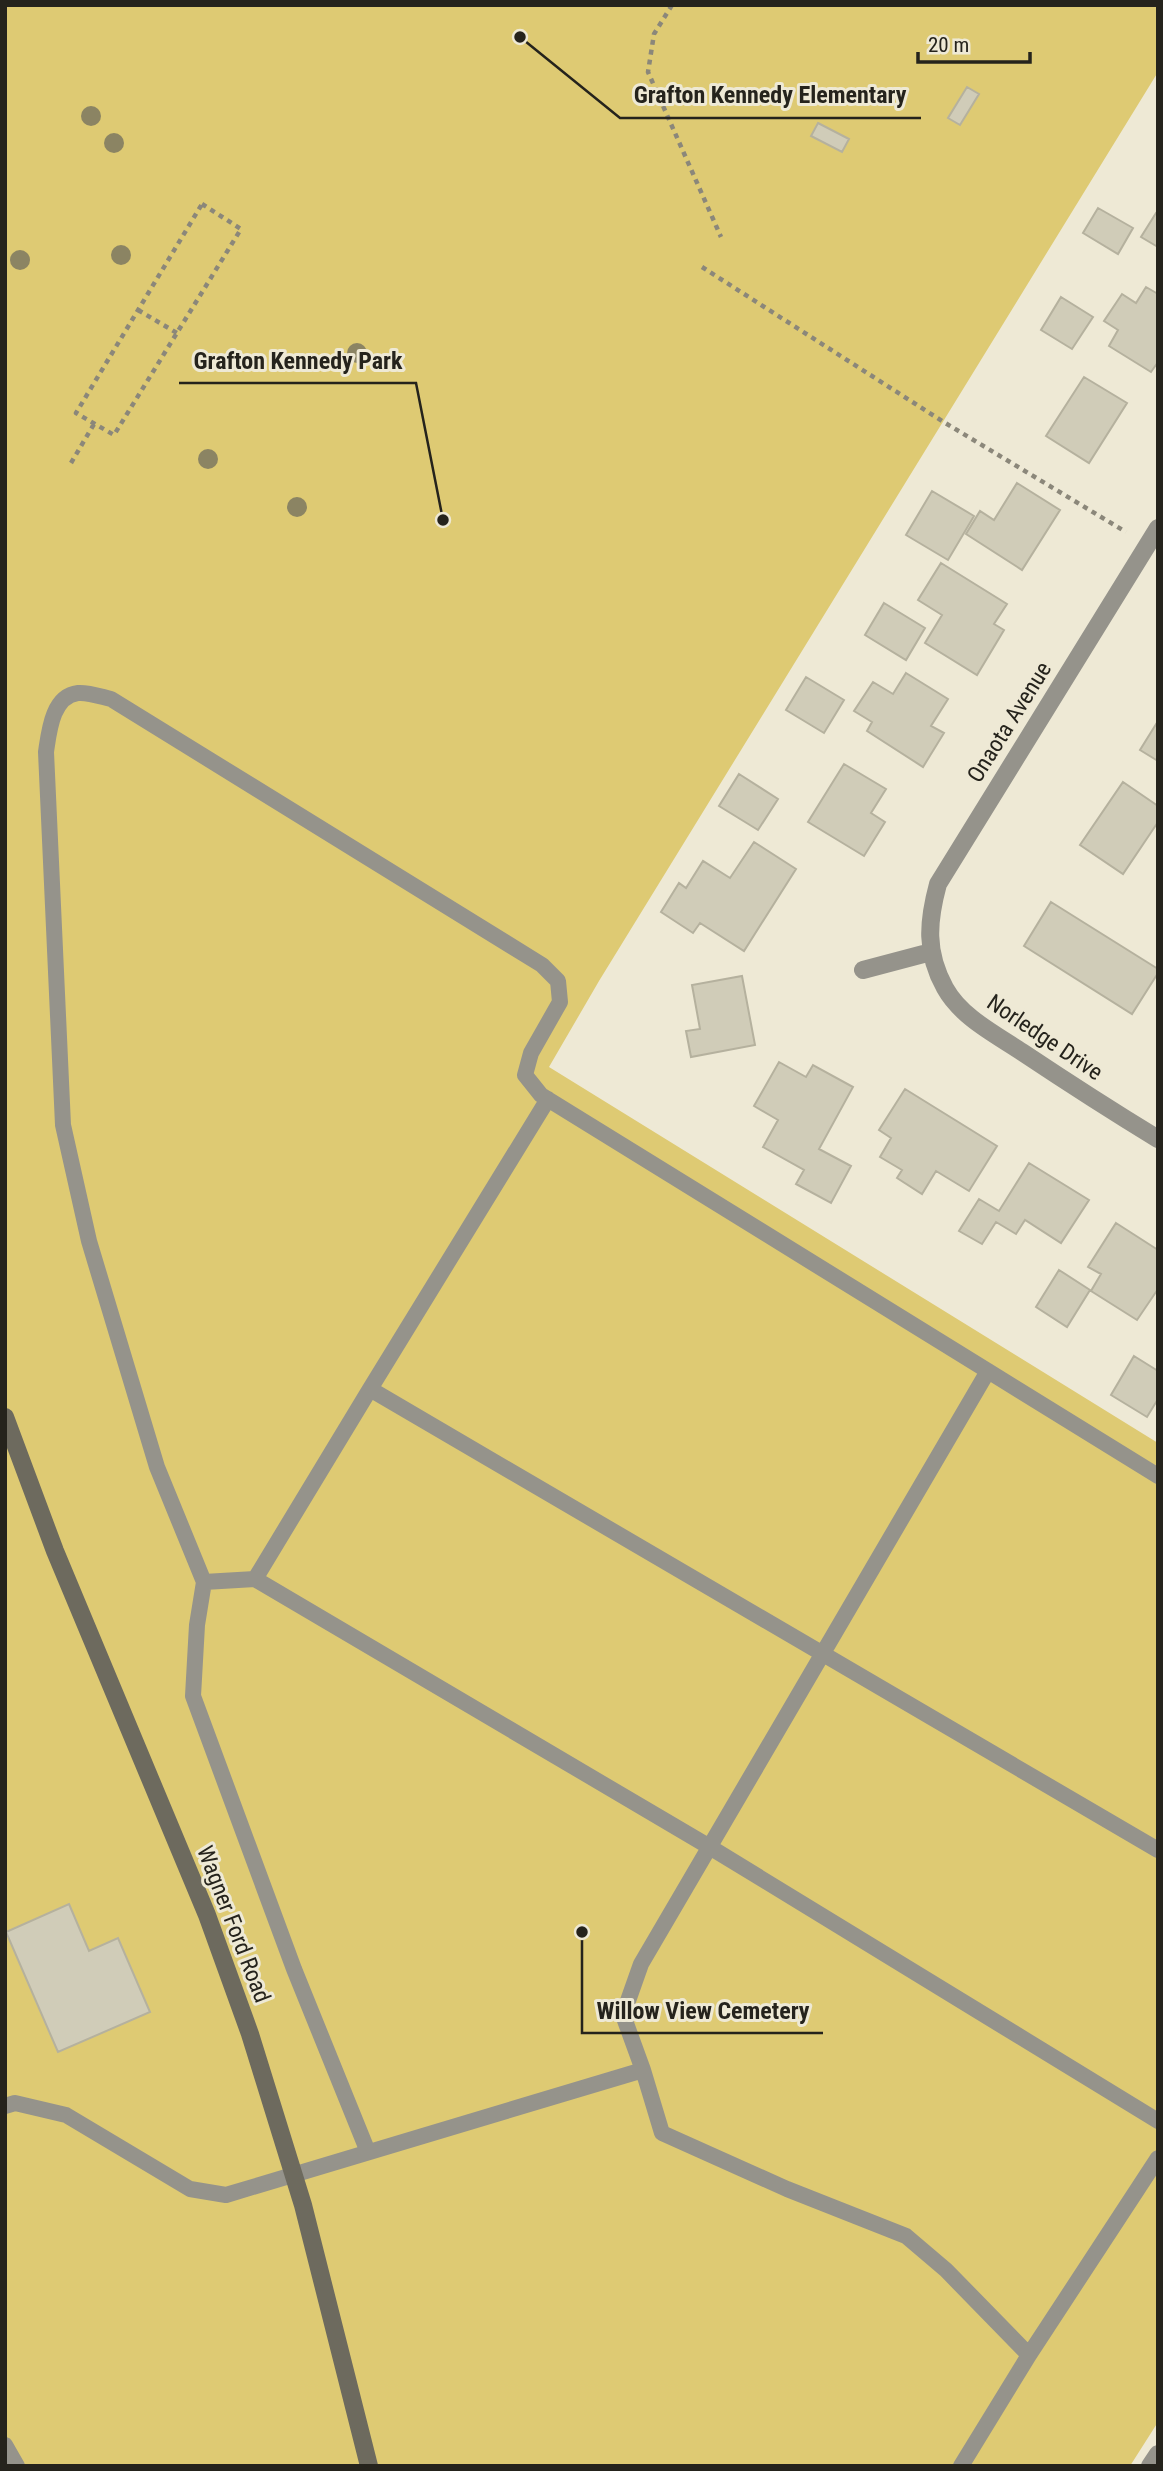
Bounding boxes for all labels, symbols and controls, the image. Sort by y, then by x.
scale bar [918,21,1030,65]
text: 20 m [928,33,969,57]
callout: Grafton Kennedy Elementary [620,73,921,118]
text: Grafton Kennedy Elementary [634,81,907,109]
callout: Grafton Kennedy Park [179,338,416,383]
text: Grafton Kennedy Park [193,347,403,375]
street label: Onaota Avenue [962,657,1057,787]
street label: Norledge Drive [982,989,1108,1086]
street label: Wagner Ford Road [191,1842,276,2006]
callout: Willow View Cemetery [582,1988,823,2033]
text: Willow View Cemetery [596,1997,810,2025]

